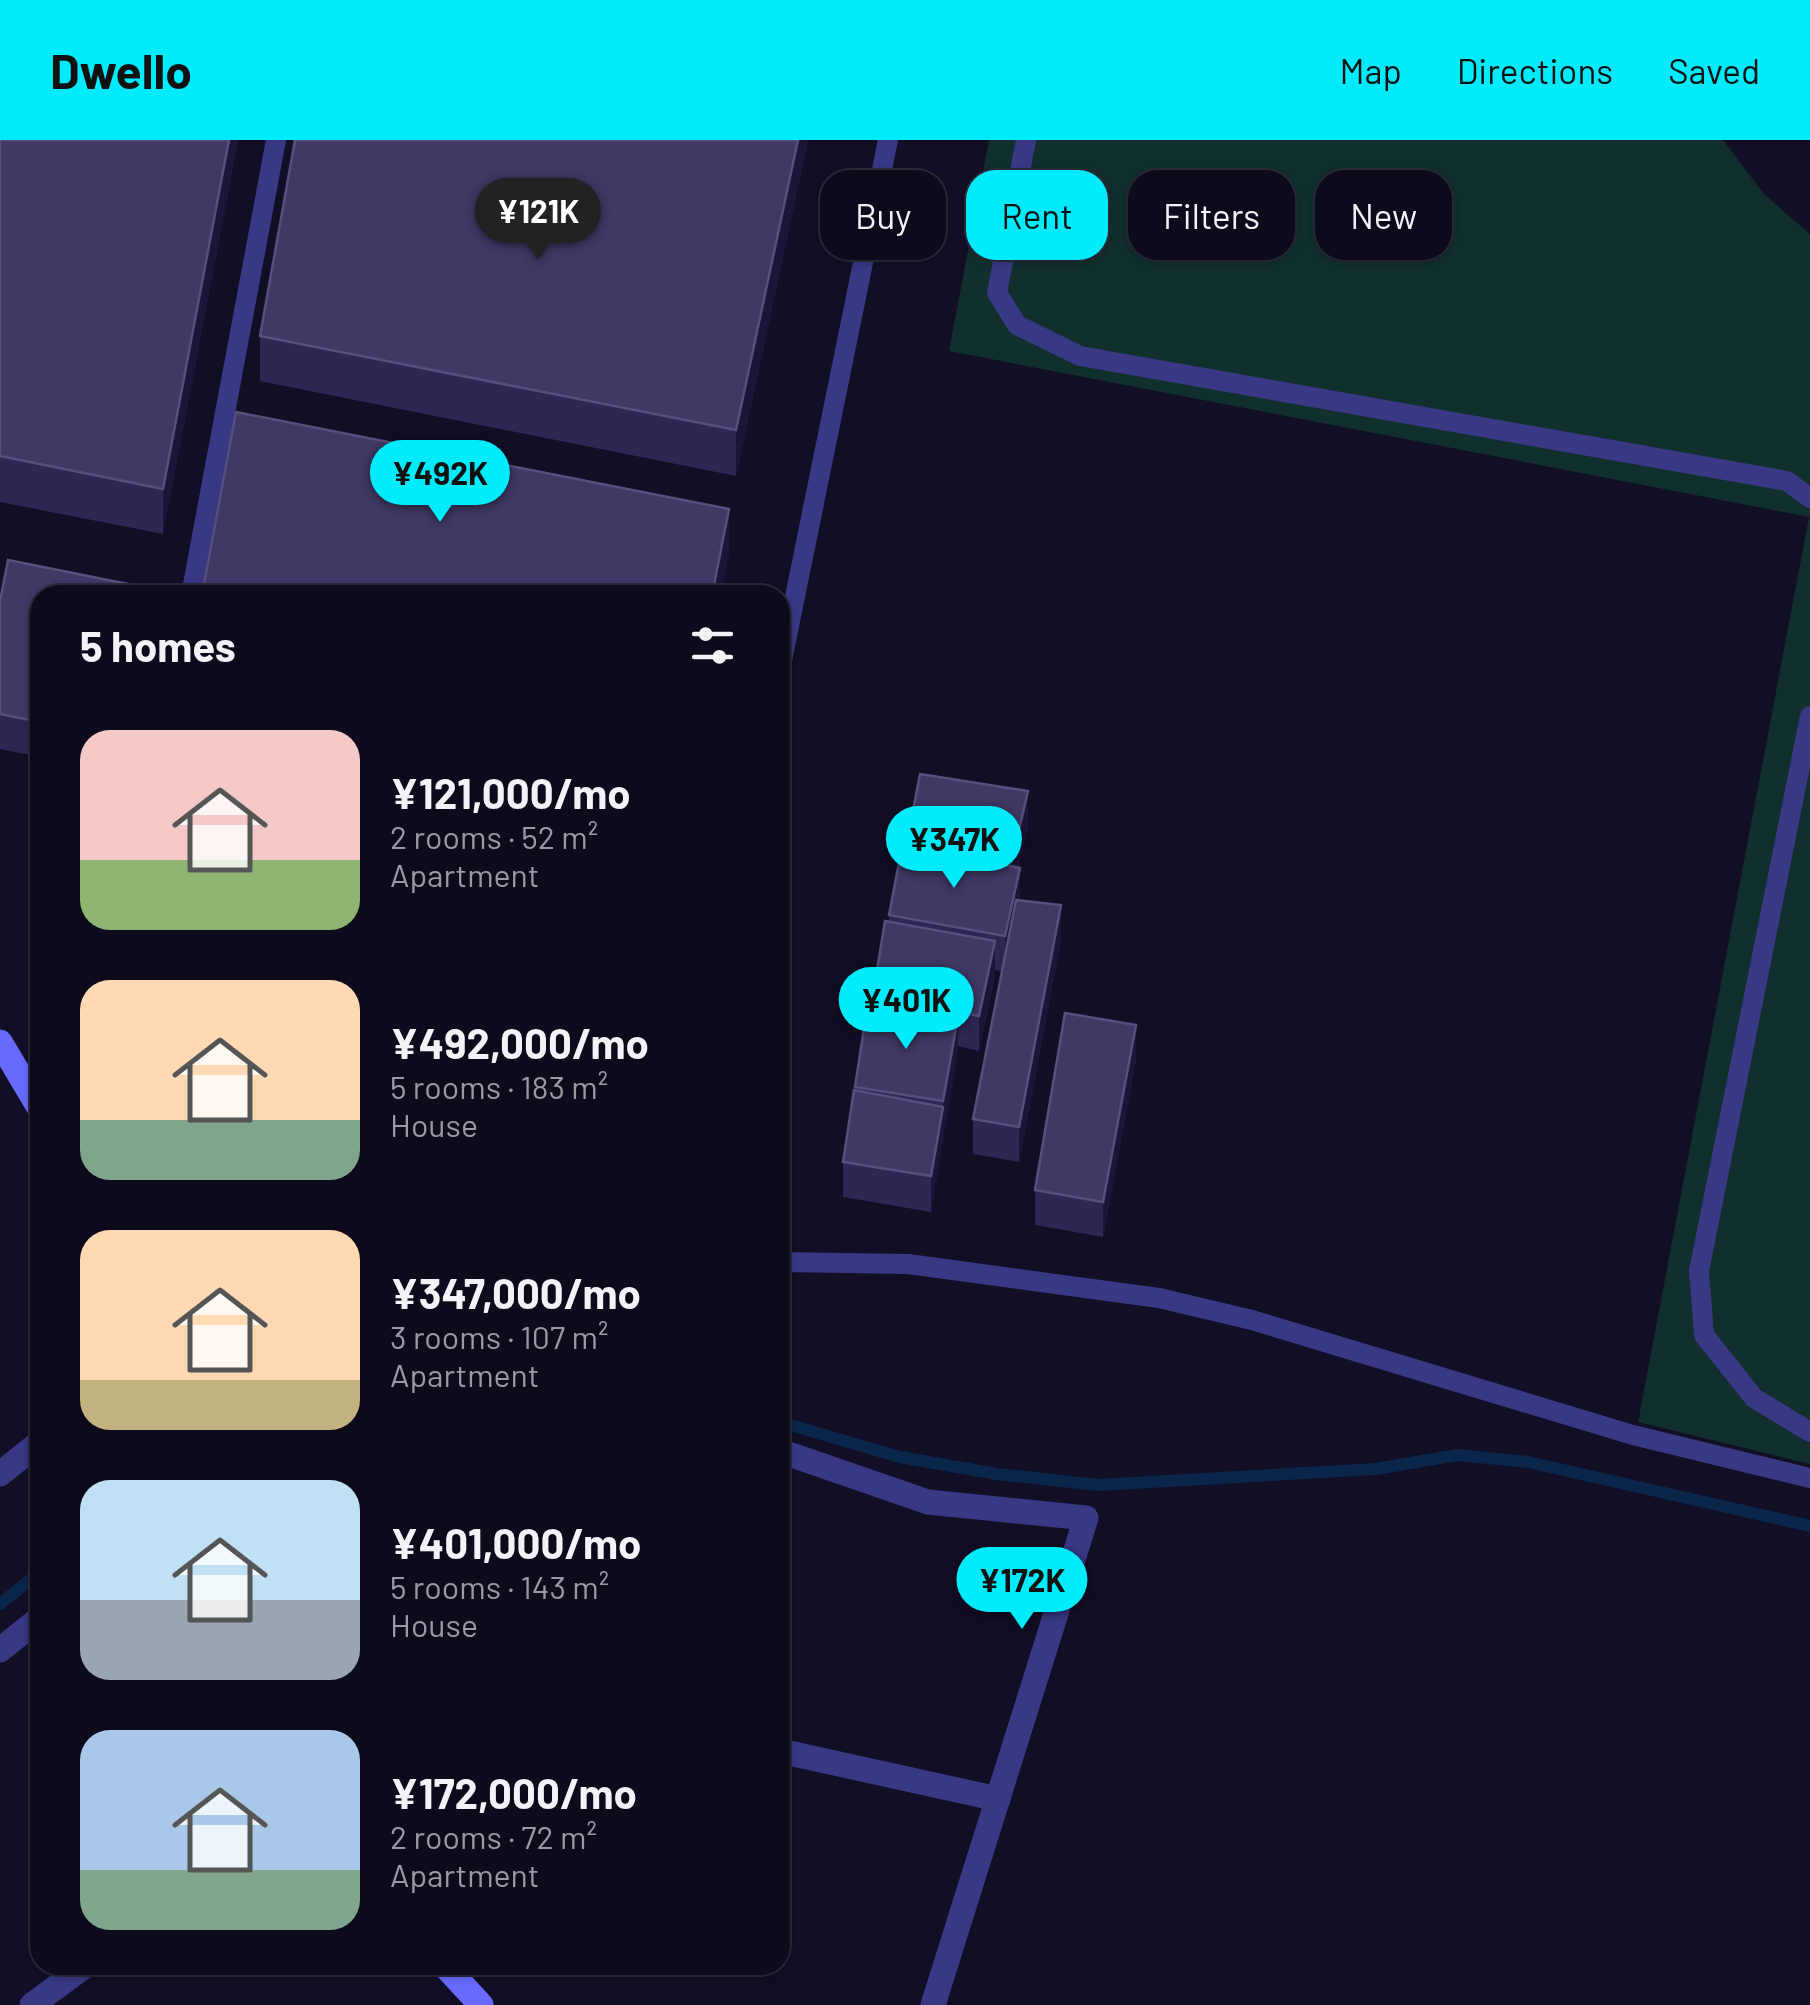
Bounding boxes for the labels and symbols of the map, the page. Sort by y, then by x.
pin: ¥121K [468,178,608,263]
pin: ¥492K [370,440,510,525]
pin: ¥347K [884,806,1024,891]
pin: ¥401K [836,967,976,1052]
pin: ¥172K [952,1547,1092,1632]

